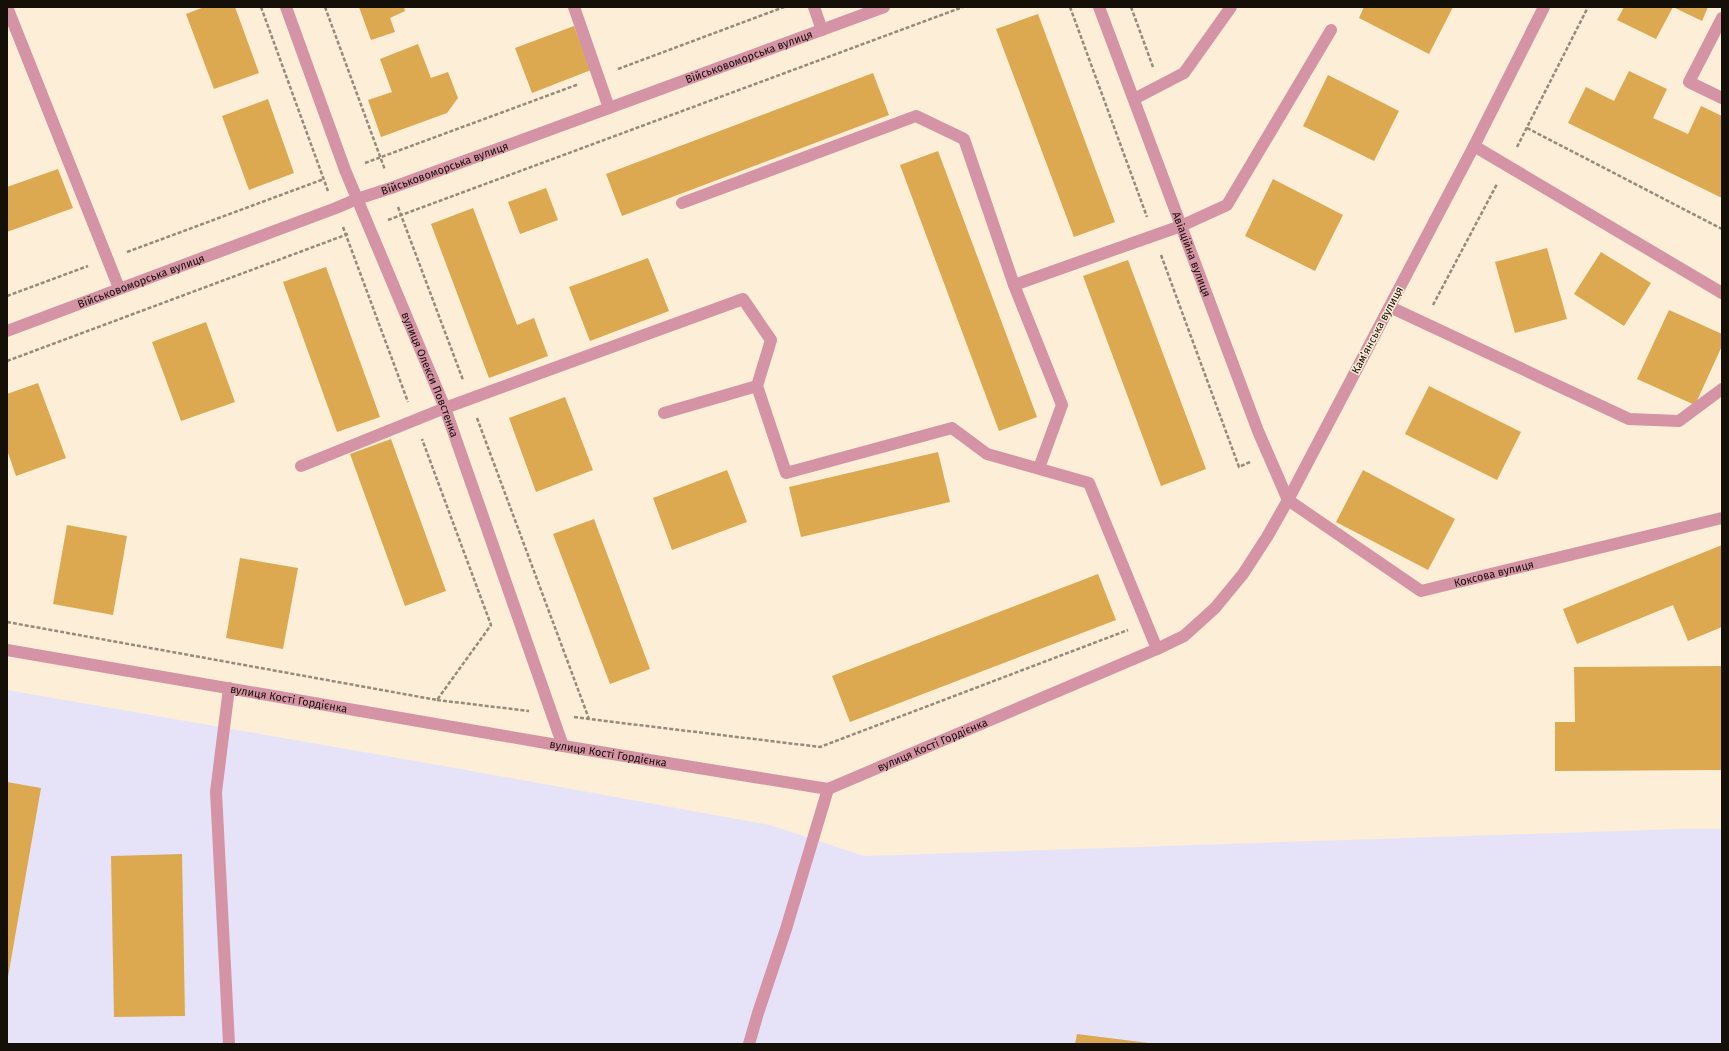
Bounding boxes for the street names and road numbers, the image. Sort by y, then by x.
street label: Військовоморська вулиця [684,28,814,86]
street label: Військовоморська вулиця [380,139,510,198]
street label: Авіаційна вулиця [1169,210,1213,299]
street label: Військовоморська вулиця [76,252,206,311]
street label: Камʼянська вулиця [1349,284,1406,376]
street label: вулиця Олекси Повстенка [398,310,461,439]
street label: Коксова вулиця [1453,558,1535,590]
street label: вулиця Кості Гордієнка [229,683,348,716]
street label: вулиця Кості Гордієнка [875,716,990,774]
street label: вулиця Кості Гордієнка [548,738,668,770]

